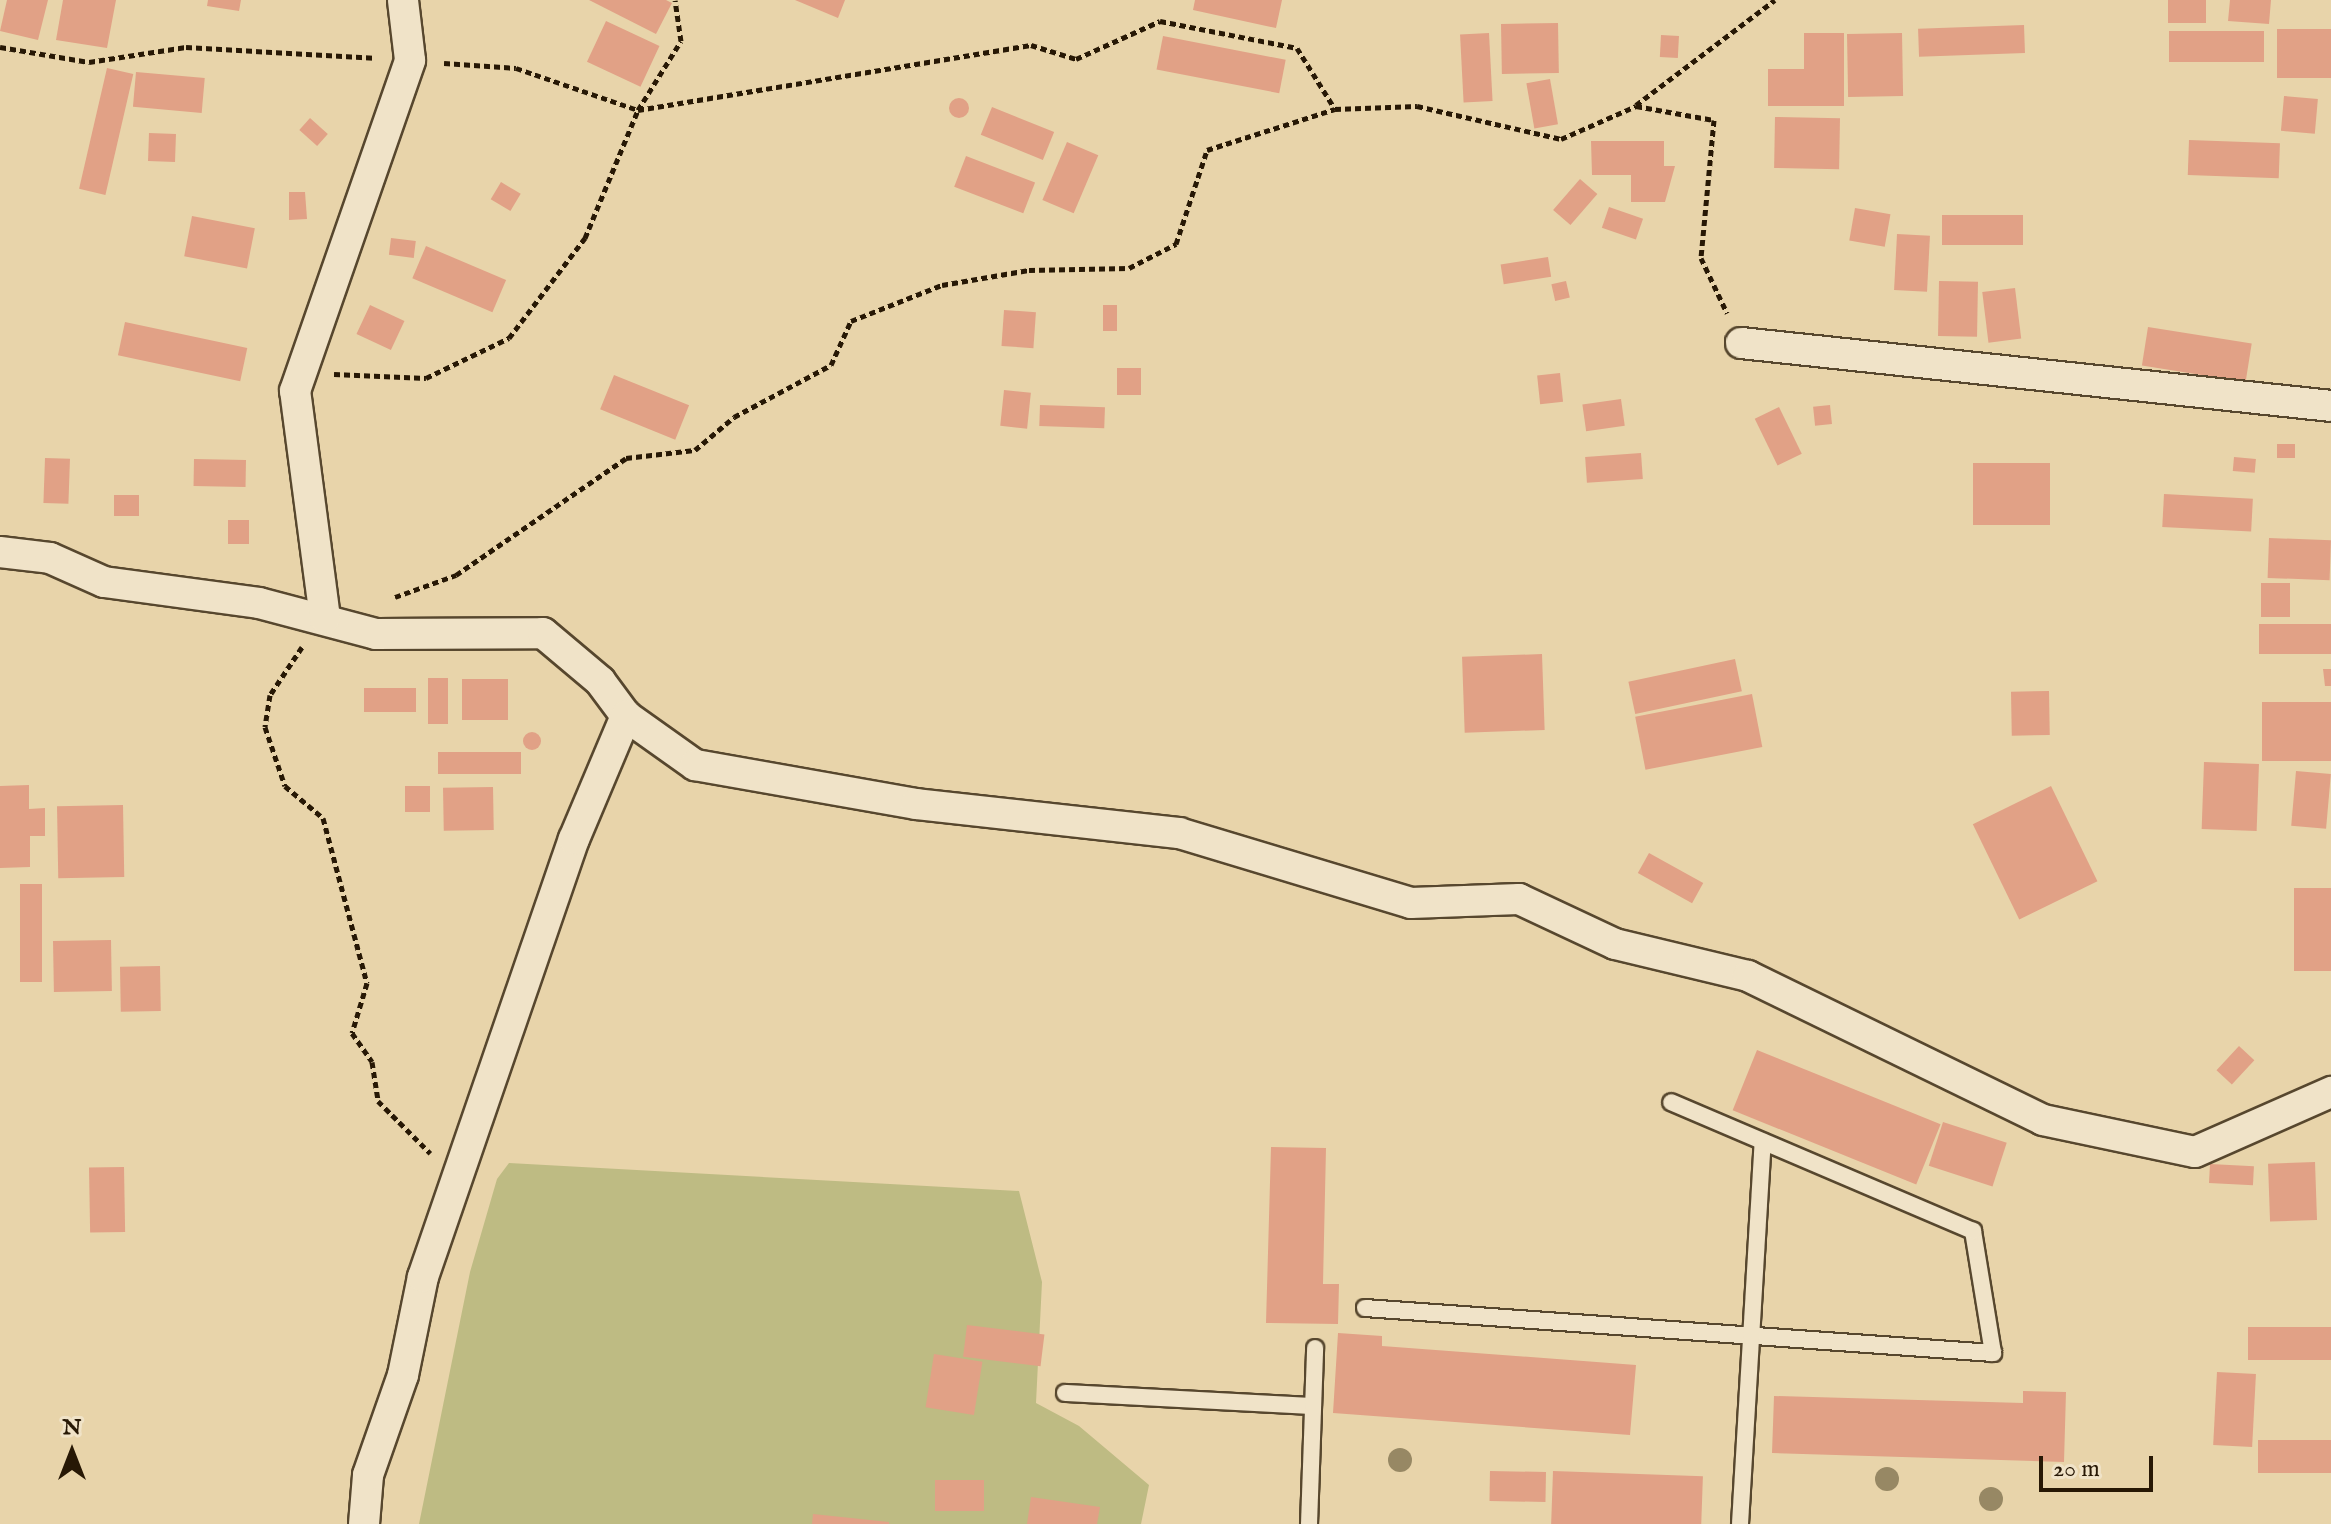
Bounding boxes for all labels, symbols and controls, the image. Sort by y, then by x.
north arrow [32,1412,112,1492]
text: N [62,1414,82,1442]
scale bar [2043,1440,2157,1490]
text: 20 m [2053,1454,2100,1485]

